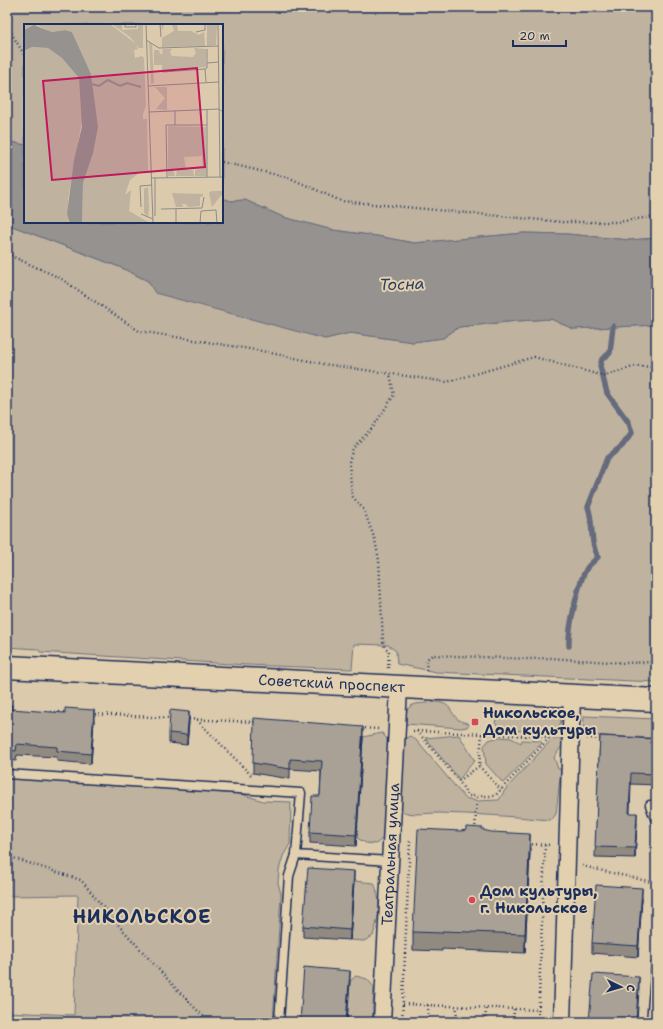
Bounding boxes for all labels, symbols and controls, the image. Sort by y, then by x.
scale bar [513,22,566,48]
inset map [24,24,223,223]
text: 20 m [519,28,550,44]
water label: Тосна [379,273,425,295]
street label: Советский проспект [258,670,406,697]
place label: Никольское, Дом культуры [483,703,597,740]
marker: Никольское, Дом культуры [470,717,480,727]
street label: Театральная улица [377,782,404,926]
place label: Дом культуры, г. Никольское [480,881,598,918]
marker: Дом культуры, г. Никольское [467,895,477,905]
district label: НИКОЛЬСКОЕ [72,904,212,929]
north arrow [601,967,641,1007]
text: С [623,984,638,992]

